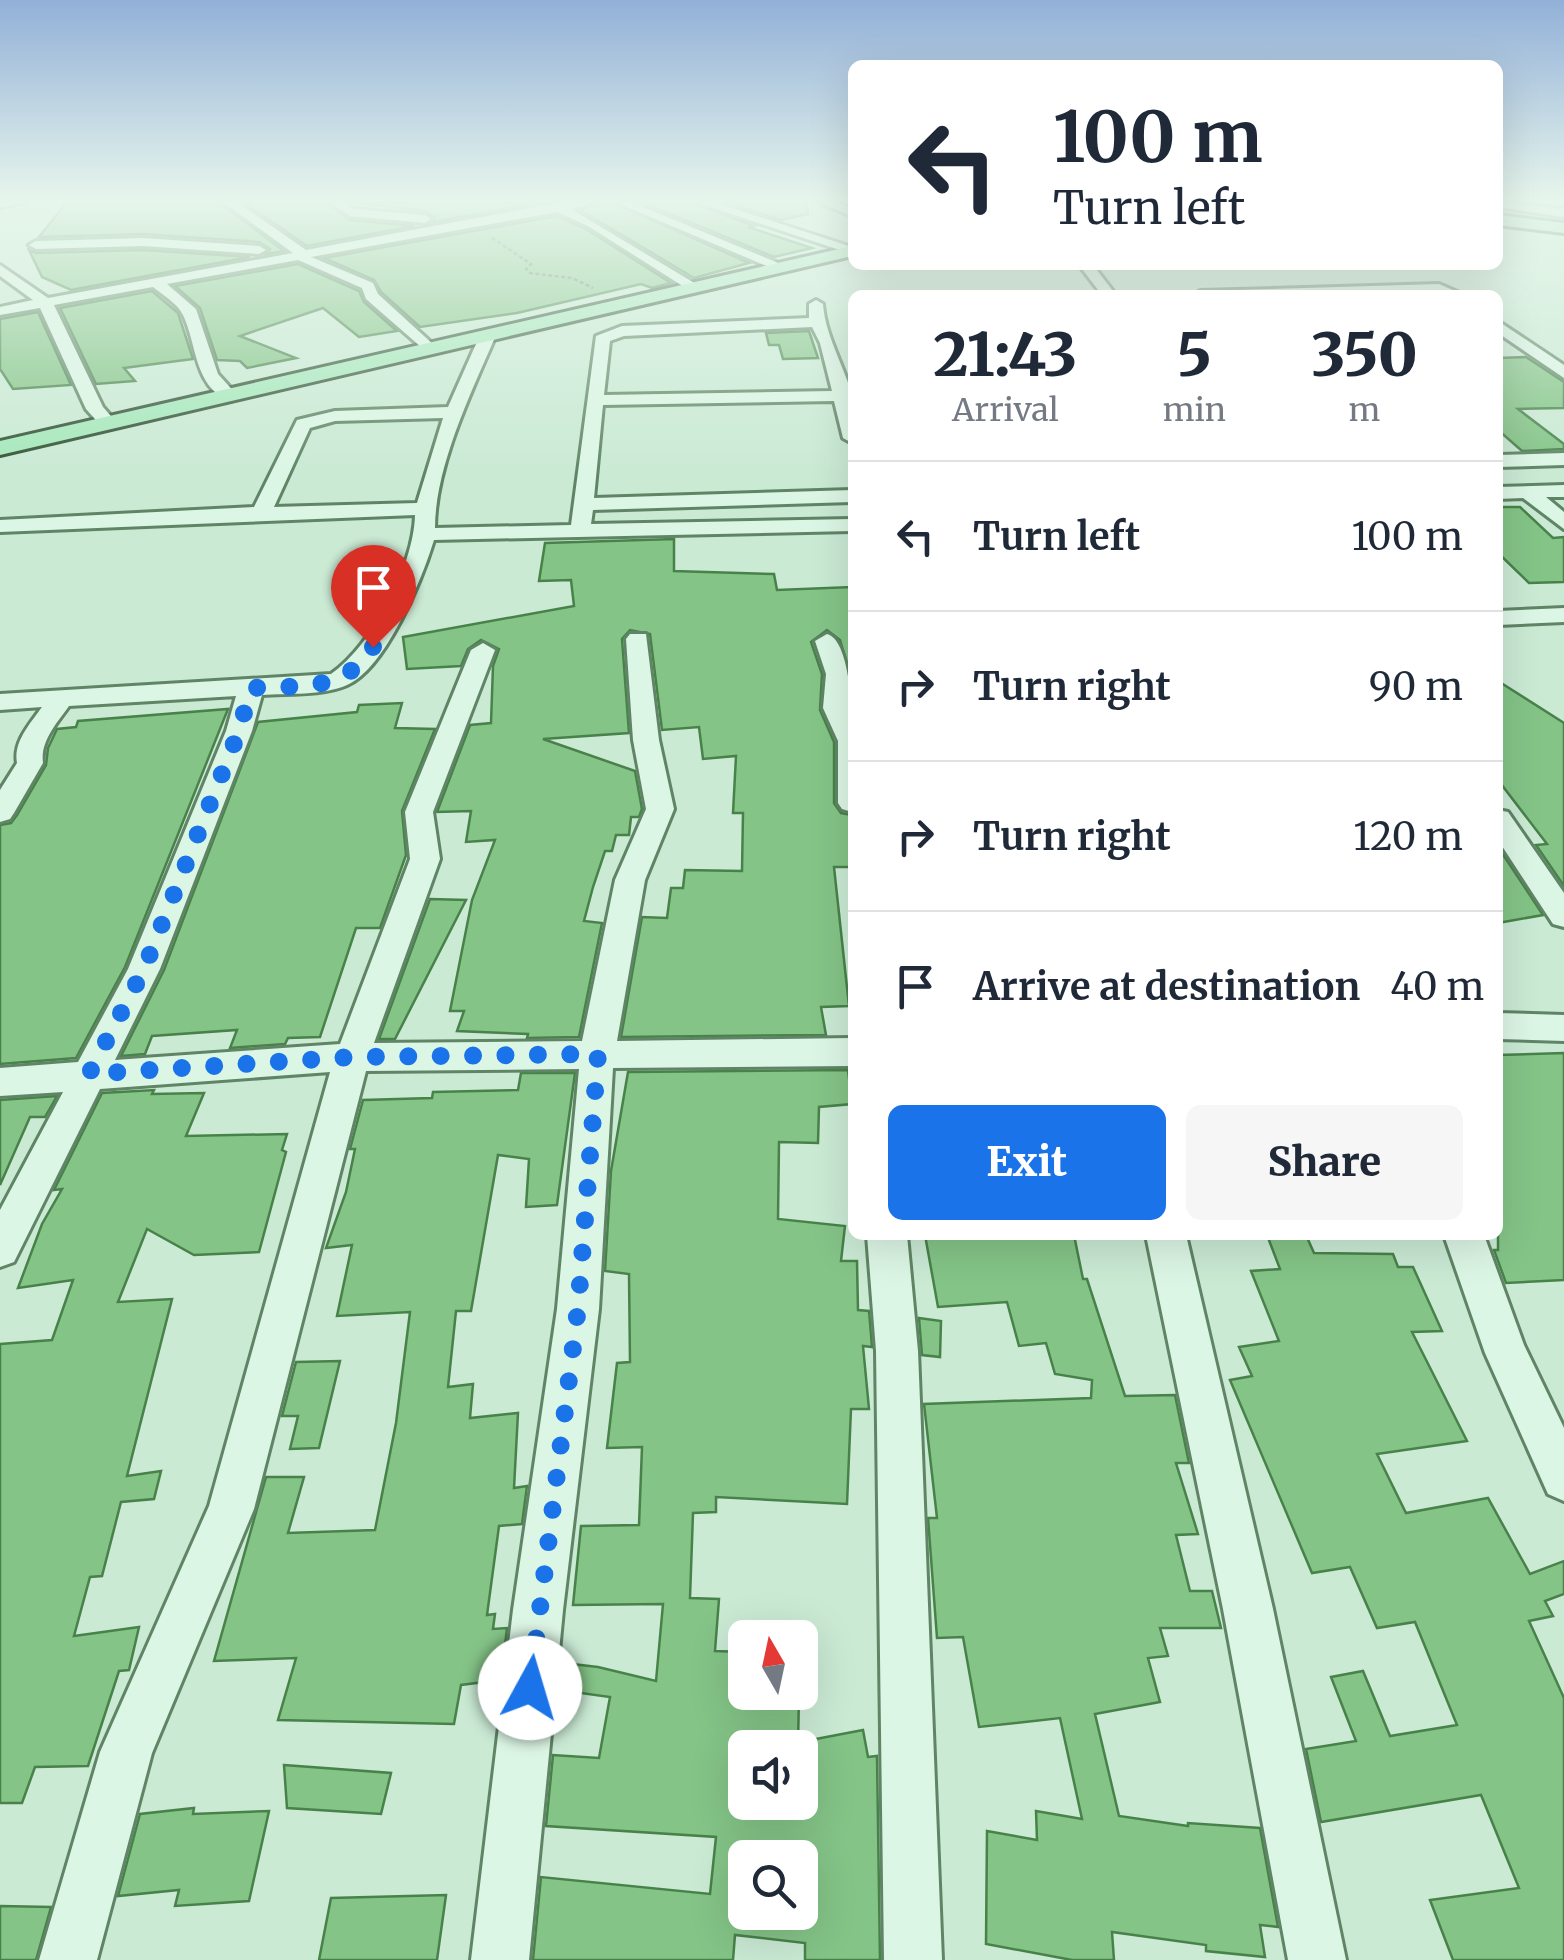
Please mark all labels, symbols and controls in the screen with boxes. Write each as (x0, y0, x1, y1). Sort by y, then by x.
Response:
text: 100 m (1053, 93, 1263, 181)
icon: left (888, 100, 1018, 230)
text: Turn left (1053, 180, 1245, 236)
text: 21:43 (933, 317, 1078, 392)
text: 5 (1177, 317, 1212, 392)
text: 350 (1311, 317, 1418, 392)
text: Arrival (952, 390, 1059, 430)
text: min (1163, 390, 1226, 430)
text: m (1349, 390, 1380, 430)
icon: left (888, 509, 943, 564)
text: Turn left (973, 513, 1140, 560)
text: 100 m (1351, 513, 1463, 560)
pin (331, 545, 416, 648)
icon: arrive (346, 560, 401, 615)
icon: right (888, 659, 943, 714)
text: Turn right (973, 663, 1171, 710)
text: 90 m (1369, 663, 1463, 710)
icon: right (888, 809, 943, 864)
text: Turn right (973, 813, 1171, 860)
text: 120 m (1353, 813, 1463, 860)
icon: arrive (888, 959, 943, 1014)
text: Arrive at destination (973, 963, 1360, 1010)
text: 40 m (1390, 963, 1484, 1010)
button: Exit (888, 1105, 1166, 1220)
button: Share (1186, 1105, 1463, 1220)
north arrow (728, 1620, 818, 1710)
map controls (728, 1620, 818, 1930)
position arrow (478, 1636, 582, 1740)
button: sound (728, 1730, 818, 1820)
button: search (728, 1840, 818, 1930)

